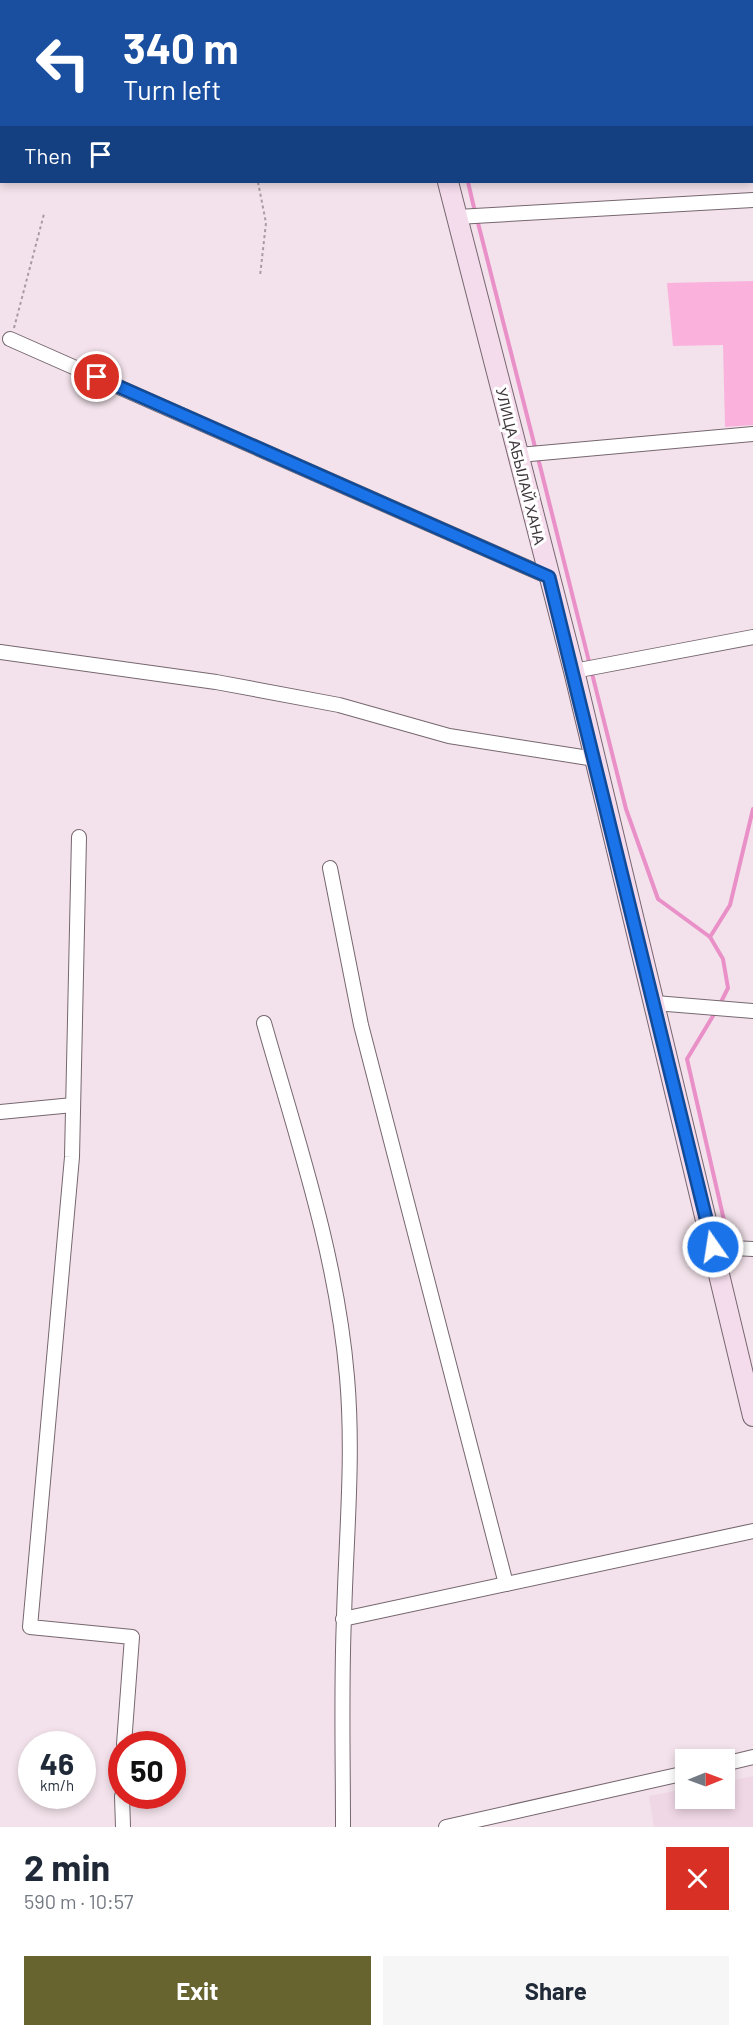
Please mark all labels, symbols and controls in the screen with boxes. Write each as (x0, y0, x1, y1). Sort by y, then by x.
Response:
text: 340 m (123, 22, 239, 72)
icon: left (24, 24, 102, 102)
text: Turn left (123, 73, 221, 105)
icon: arrive (84, 138, 117, 171)
text: Then (24, 142, 72, 168)
pin (71, 351, 122, 402)
icon: arrive (80, 360, 113, 393)
street label: УЛИЦА АБЫЛАЙ ХАНА (493, 386, 549, 546)
position arrow (681, 1215, 745, 1279)
speed limit sign: 50 (108, 1731, 186, 1809)
text: 46 (40, 1745, 74, 1781)
north arrow (675, 1749, 735, 1809)
map controls (675, 1749, 735, 1809)
text: km/h (40, 1776, 74, 1794)
text: 2 min (24, 1845, 110, 1888)
button: close (666, 1847, 729, 1910)
text: 590 m · 10:57 (24, 1889, 134, 1913)
button: Exit (24, 1956, 371, 2025)
button: Share (383, 1956, 729, 2025)

